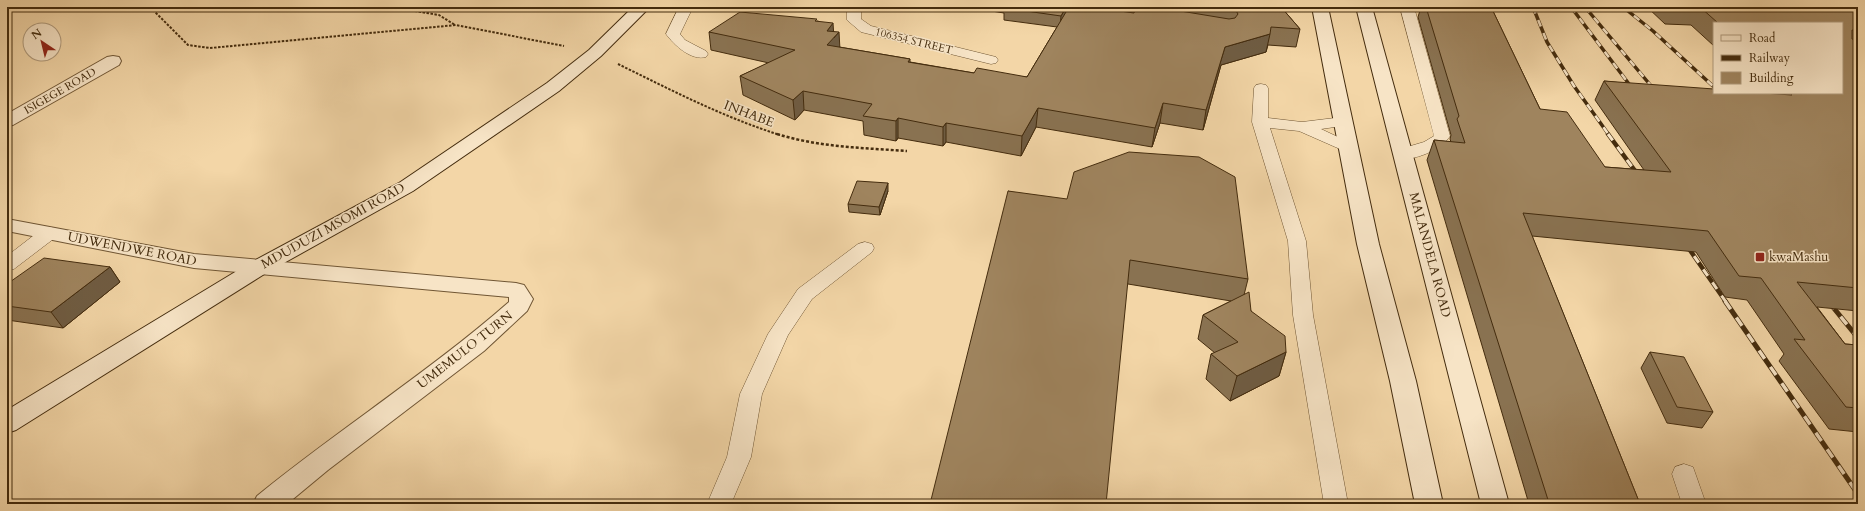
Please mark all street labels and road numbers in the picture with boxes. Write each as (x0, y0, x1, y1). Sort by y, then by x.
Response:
street label: 106354 STREET (874, 24, 954, 58)
street label: ISIGEGE ROAD (21, 64, 99, 118)
street label: INHABE (721, 96, 777, 132)
street label: MDUDUZI MSOMI ROAD (258, 179, 408, 273)
street label: MALANDELA ROAD (1405, 190, 1455, 320)
street label: UDWENDWE ROAD (66, 228, 198, 270)
street label: UMEMULO TURN (414, 307, 516, 393)

